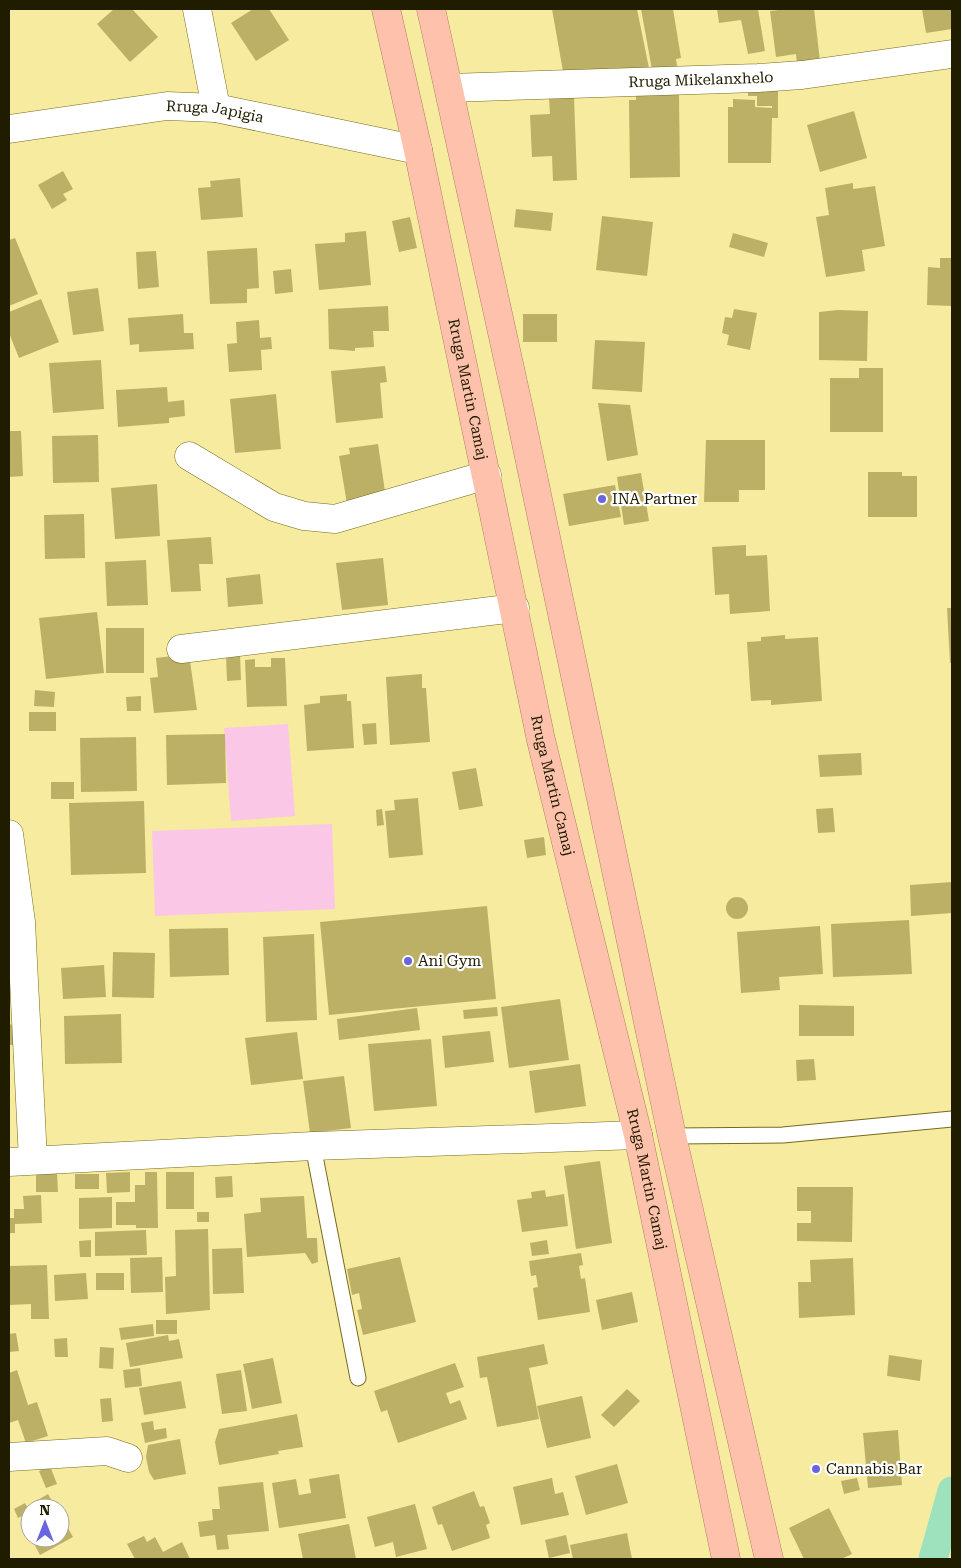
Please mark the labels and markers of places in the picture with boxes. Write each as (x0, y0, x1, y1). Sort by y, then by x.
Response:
place label: INA Partner (612, 490, 697, 508)
marker: INA Partner (596, 493, 608, 505)
place label: Ani Gym (418, 952, 482, 970)
marker: Ani Gym (402, 955, 414, 967)
place label: Cannabis Bar (826, 1460, 922, 1478)
marker: Cannabis Bar (810, 1463, 822, 1475)

